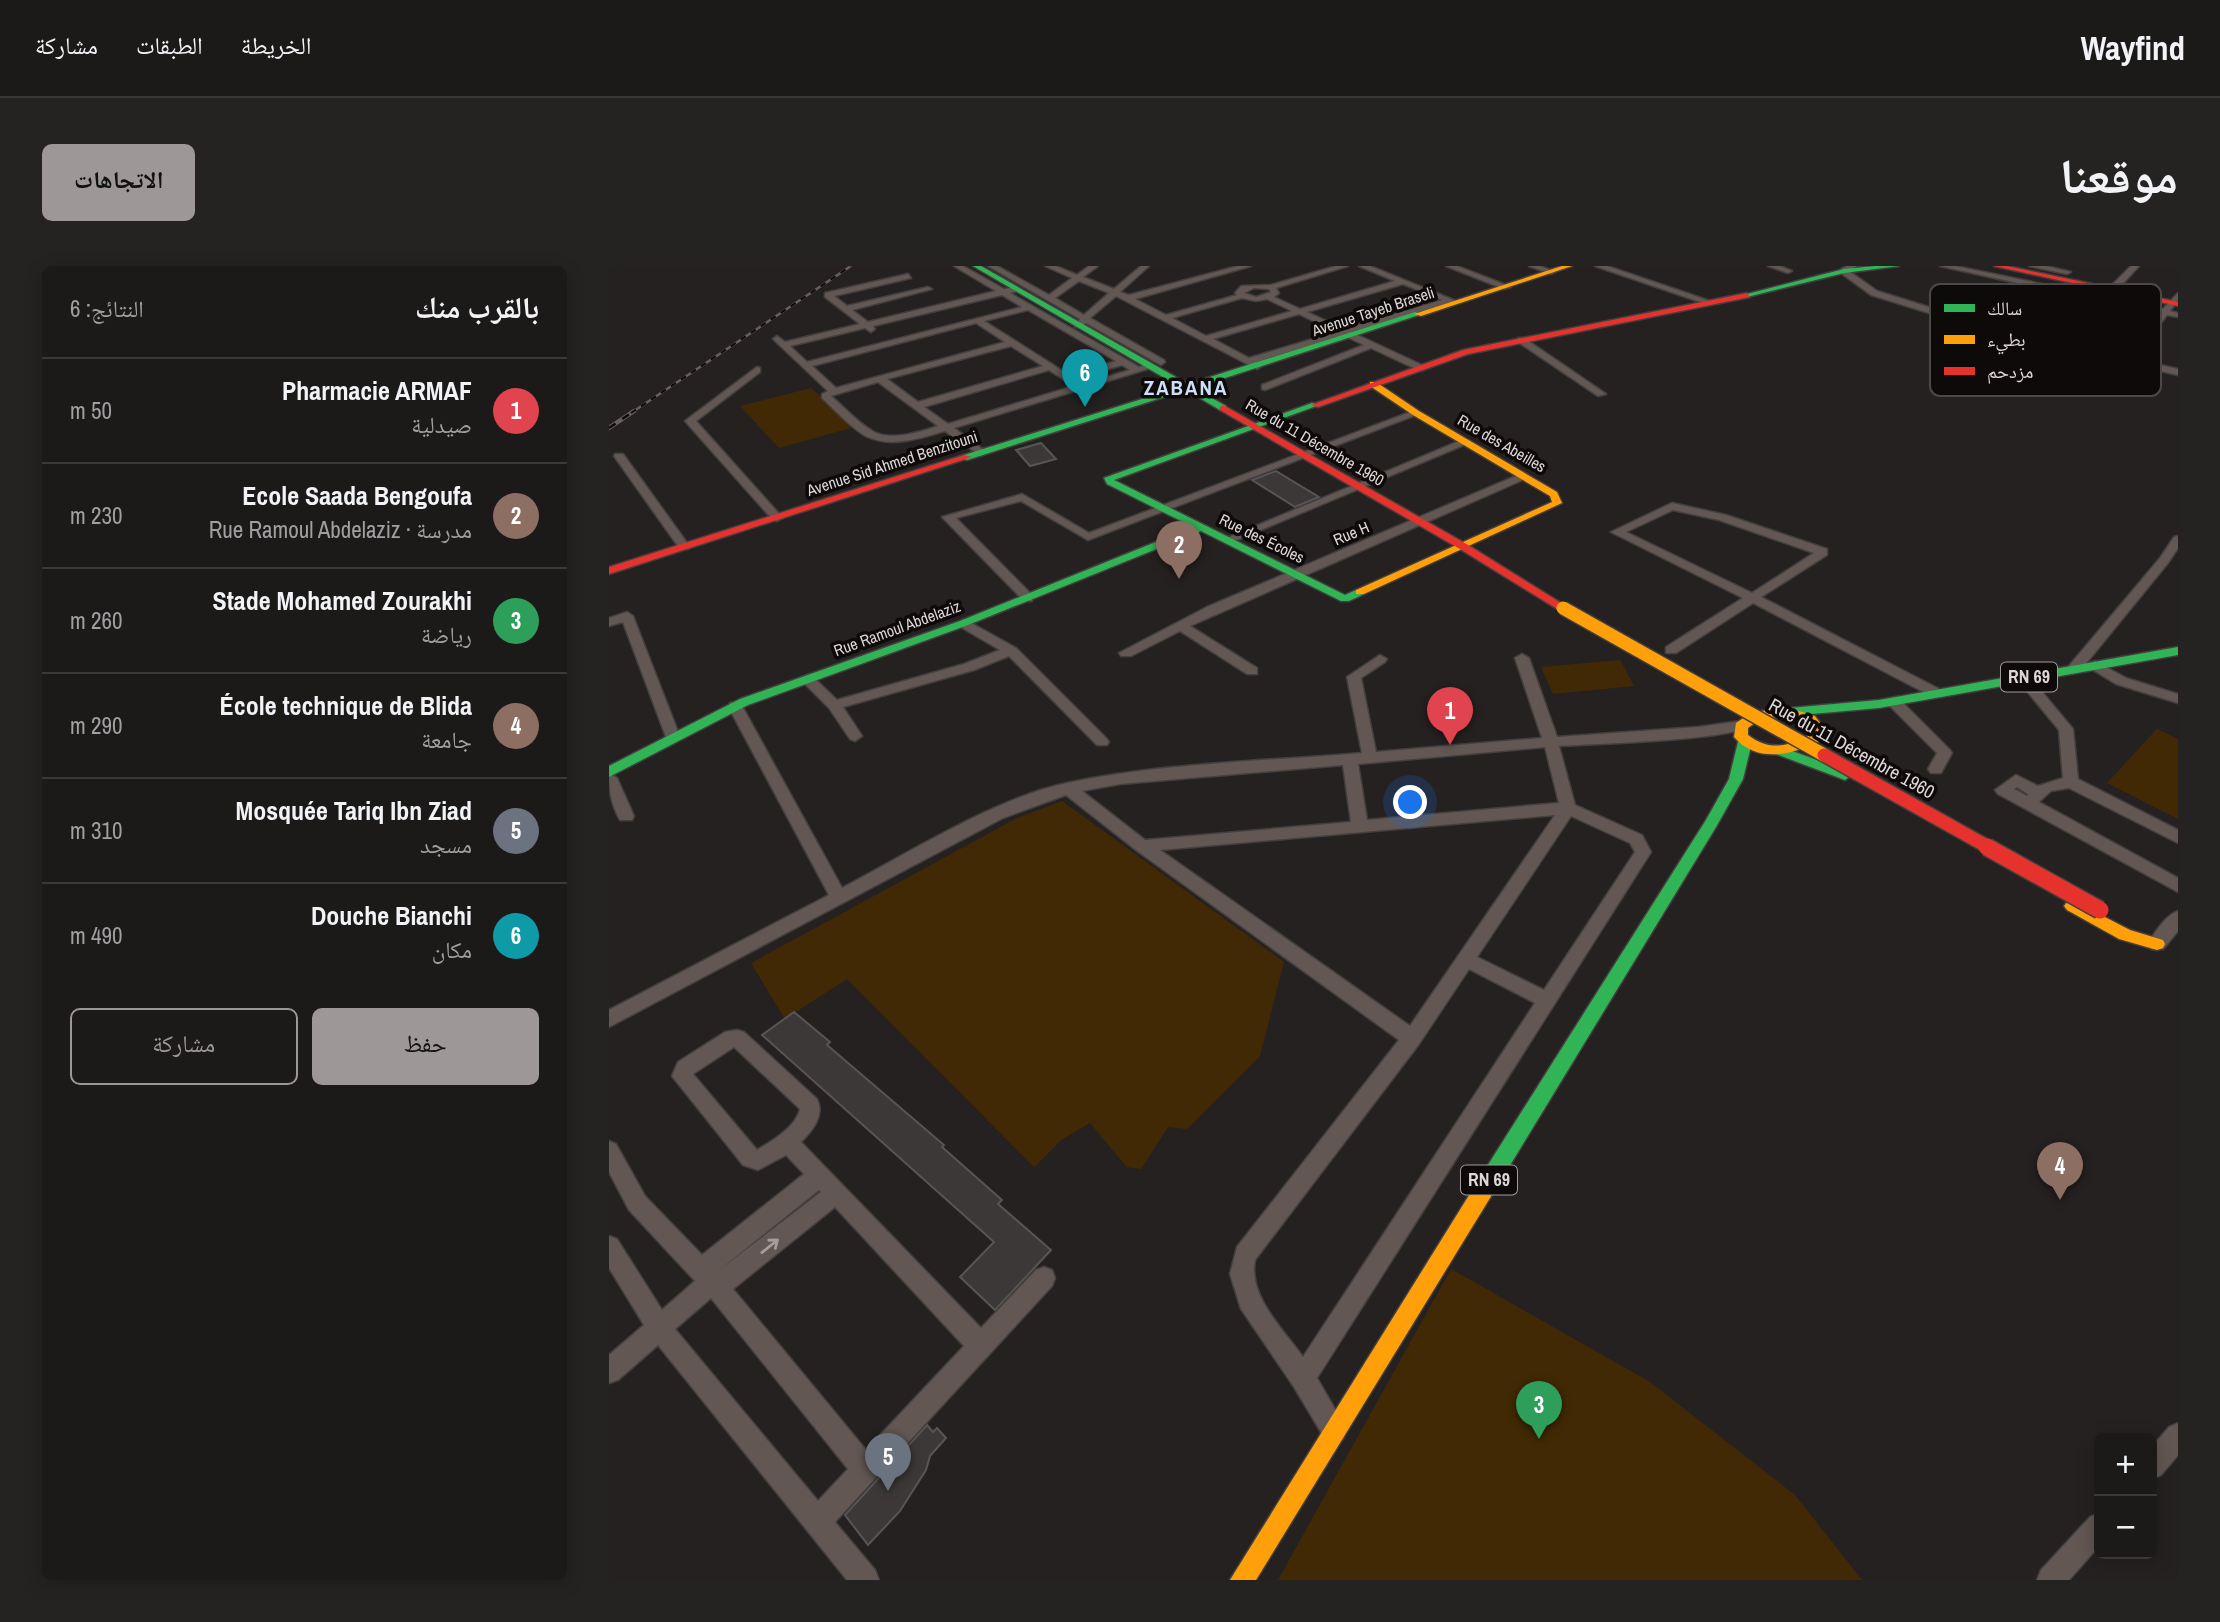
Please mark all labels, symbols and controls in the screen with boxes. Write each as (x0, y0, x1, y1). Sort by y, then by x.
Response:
text: Wayfind (2081, 26, 2185, 70)
text: مشاركة (35, 29, 98, 61)
text: الطبقات (136, 29, 203, 61)
text: الخريطة (241, 29, 311, 61)
text: موقعنا (2060, 142, 2178, 208)
button: الاتجاهات (42, 144, 195, 221)
street label: Avenue Tayeb Braseli (1308, 281, 1437, 341)
legend (1930, 284, 2161, 396)
text: بالقرب منك (415, 287, 539, 327)
text: النتائج: 6 (70, 293, 144, 324)
text: سالك (1987, 295, 2022, 321)
text: بطيء (1987, 326, 2026, 355)
pin: 6 (1062, 349, 1108, 407)
text: مزدحم (1987, 358, 2033, 384)
text: Pharmacie ARMAF (282, 373, 472, 408)
district label: ZABANA (1144, 373, 1228, 402)
street label: Rue du 11 Décembre 1960 (1242, 393, 1388, 491)
text: 50 m (70, 395, 112, 426)
text: 1 (511, 395, 521, 426)
text: صيدلية (411, 409, 472, 440)
street label: Rue des Abeilles (1454, 409, 1550, 477)
street label: Avenue Sid Ahmed Benzitouni (803, 425, 980, 501)
text: Ecole Saada Bengoufa (242, 478, 472, 513)
text: 230 m (70, 500, 122, 531)
text: 2 (511, 500, 521, 531)
street label: Rue des Écoles (1216, 508, 1308, 568)
text: مدرسة · Rue Ramoul Abdelaziz (209, 514, 472, 545)
street label: Rue H (1330, 516, 1372, 550)
pin: 2 (1156, 521, 1202, 579)
text: Stade Mohamed Zourakhi (213, 583, 472, 618)
street label: Rue Ramoul Abdelaziz (831, 595, 964, 661)
text: 260 m (70, 605, 122, 636)
text: 3 (511, 605, 521, 636)
text: رياضة (421, 619, 472, 650)
road number: RN 69 (2001, 662, 2057, 692)
pin: 1 (1427, 687, 1473, 745)
text: École technique de Blida (220, 688, 472, 723)
street label: Rue du 11 Décembre 1960 (1764, 692, 1940, 804)
text: 290 m (70, 710, 122, 741)
text: 4 (511, 710, 521, 741)
text: جامعة (421, 724, 472, 755)
your location (1393, 785, 1427, 819)
text: Mosquée Tariq Ibn Ziad (235, 793, 472, 828)
text: 310 m (70, 815, 122, 846)
text: 5 (511, 815, 521, 846)
text: مسجد (420, 829, 472, 860)
text: Douche Bianchi (311, 898, 472, 933)
text: 490 m (70, 920, 122, 951)
text: 6 (511, 920, 521, 951)
text: مكان (432, 934, 472, 965)
button: مشاركة (70, 1008, 298, 1085)
button: حفظ (312, 1008, 539, 1085)
pin: 4 (2037, 1142, 2083, 1200)
road number: RN 69 (1461, 1166, 1517, 1195)
one-way arrow (760, 1238, 778, 1253)
pin: 3 (1516, 1381, 1562, 1439)
pin: 5 (865, 1433, 911, 1491)
map controls (2094, 1433, 2157, 1559)
button: + (2094, 1433, 2157, 1496)
button: − (2094, 1496, 2157, 1559)

